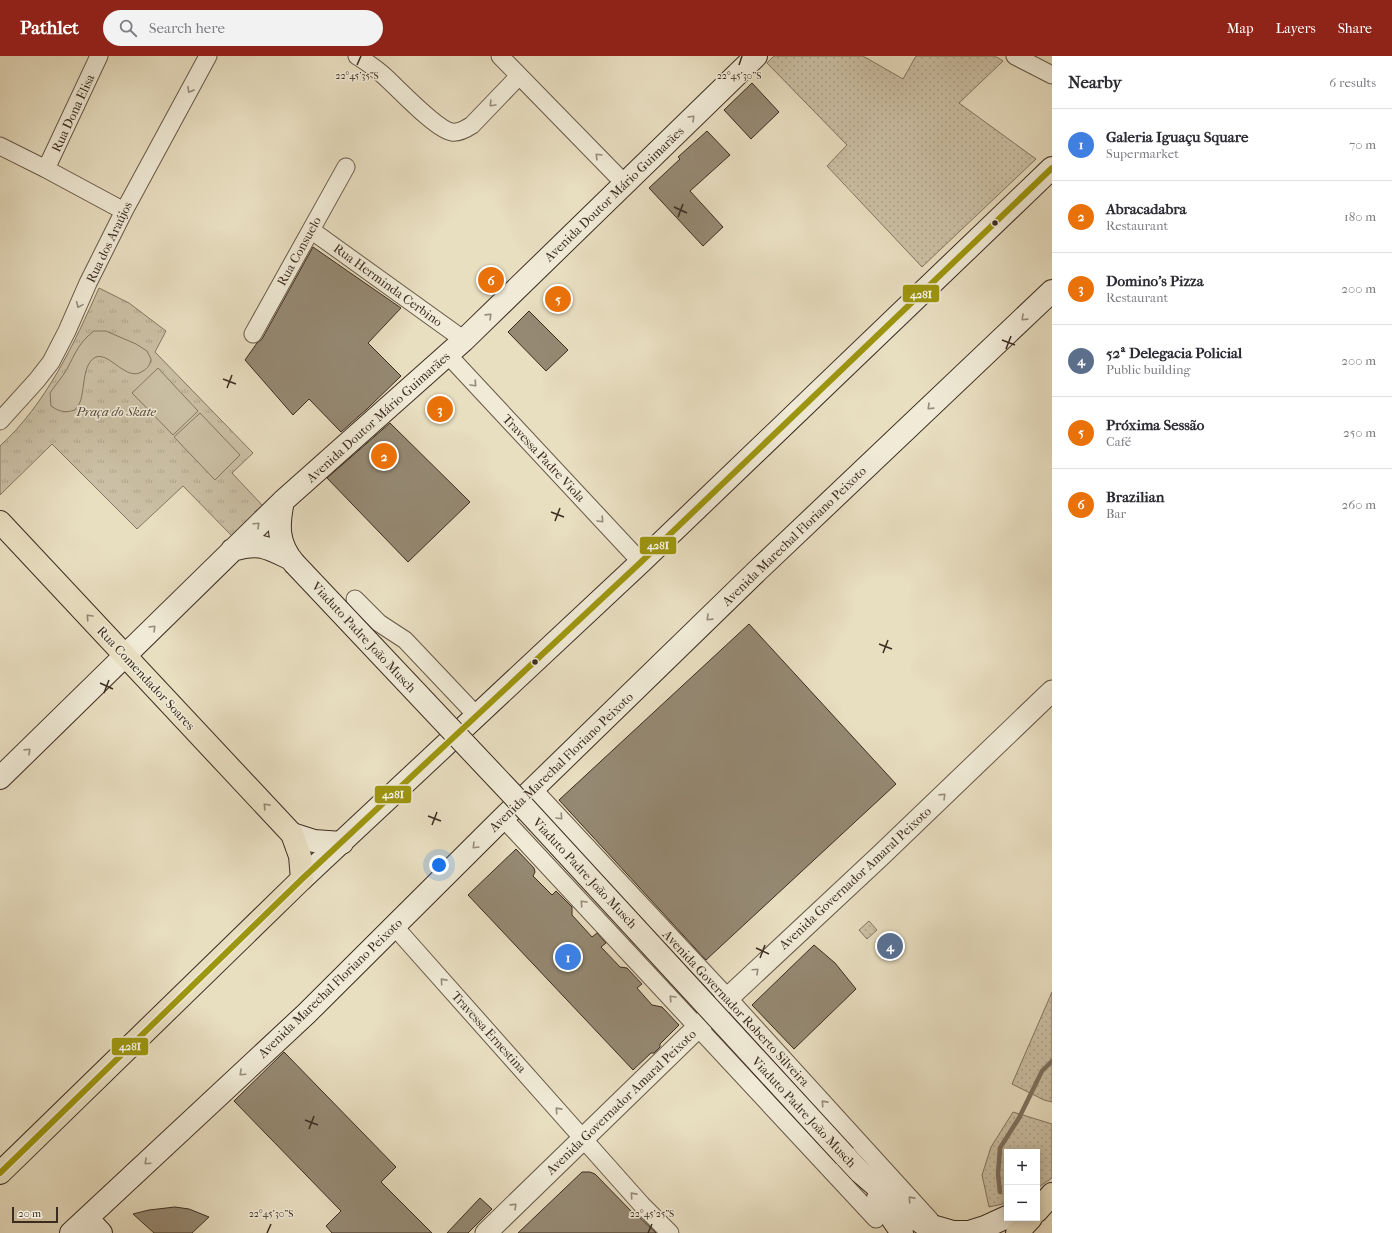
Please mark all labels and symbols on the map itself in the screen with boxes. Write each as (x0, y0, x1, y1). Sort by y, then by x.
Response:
text: 22°45'35"S (335, 70, 379, 82)
text: 22°45'30"S (717, 70, 761, 82)
street label: Rua Dona Elisa (48, 71, 98, 154)
one-way arrow (187, 86, 194, 93)
one-way arrow (490, 99, 497, 107)
one-way arrow (687, 115, 695, 122)
street label: Avenida Doutor Mário Guimarães (541, 123, 687, 265)
one-way arrow (595, 153, 603, 161)
street label: Rua dos Araújos (83, 199, 135, 285)
street label: Rua Consuelo (274, 213, 324, 288)
unlabelled marker (990, 218, 1000, 228)
street label: Rua Herminda Cerbino (331, 240, 446, 330)
pin: 6 (478, 265, 504, 295)
pin: 5 (545, 284, 571, 314)
line badge: 428I (902, 284, 940, 303)
text: 428I (909, 288, 933, 301)
one-way arrow (75, 302, 83, 309)
one-way arrow (484, 313, 492, 321)
one-way arrow (1021, 313, 1029, 320)
street label: Avenida Doutor Mário Guimarães (302, 348, 453, 486)
one-way arrow (470, 379, 477, 387)
pin: 3 (427, 394, 453, 424)
one-way arrow (927, 402, 934, 409)
park label: Praça do Skate (75, 404, 157, 419)
street label: Travessa Padre Viola (500, 411, 589, 506)
pin: 2 (371, 441, 397, 471)
street label: Avenida Marechal Floriano Peixoto (718, 463, 869, 610)
one-way arrow (597, 515, 604, 522)
one-way arrow (253, 523, 260, 530)
line badge: 428I (639, 536, 677, 555)
text: 428I (646, 539, 670, 552)
street label: Viaduto Padre João Musch (308, 578, 420, 696)
one-way arrow (706, 613, 714, 621)
one-way arrow (87, 614, 94, 622)
street label: Rua Comendador Soares (94, 623, 198, 733)
one-way arrow (148, 625, 156, 633)
unlabelled marker (530, 657, 540, 667)
street label: Avenida Marechal Floriano Peixoto (485, 689, 636, 836)
one-way arrow (23, 748, 31, 756)
line badge: 428I (374, 785, 412, 804)
text: 428I (381, 788, 405, 801)
one-way arrow (938, 793, 946, 801)
one-way arrow (263, 803, 270, 811)
street label: Avenida Governador Amaral Peixoto (775, 803, 934, 953)
one-way arrow (555, 813, 562, 820)
street label: Viaduto Padre João Musch (529, 814, 641, 932)
one-way arrow (472, 841, 480, 849)
your location (429, 855, 449, 875)
one-way arrow (580, 900, 588, 908)
street label: Avenida Marechal Floriano Peixoto (254, 915, 405, 1062)
street label: Avenida Governador Roberto Silveira (659, 926, 813, 1090)
pin: 4 (877, 931, 903, 961)
pin: 1 (555, 942, 581, 972)
one-way arrow (751, 968, 759, 976)
one-way arrow (441, 978, 448, 986)
street label: Travessa Ernestina (448, 988, 530, 1077)
one-way arrow (669, 996, 676, 1003)
street label: Avenida Governador Amaral Peixoto (542, 1026, 699, 1178)
line badge: 428I (111, 1037, 149, 1056)
text: 428I (118, 1040, 142, 1053)
street label: Viaduto Padre João Musch (748, 1053, 860, 1171)
one-way arrow (239, 1069, 247, 1076)
one-way arrow (821, 1100, 828, 1108)
one-way arrow (555, 1107, 562, 1114)
one-way arrow (144, 1157, 152, 1165)
one-way arrow (631, 1192, 638, 1199)
one-way arrow (909, 1197, 916, 1204)
one-way arrow (509, 1203, 517, 1211)
scale bar (12, 1205, 58, 1224)
text: 22°45'30"S (249, 1208, 293, 1220)
text: 22°45'25"S (630, 1208, 674, 1220)

